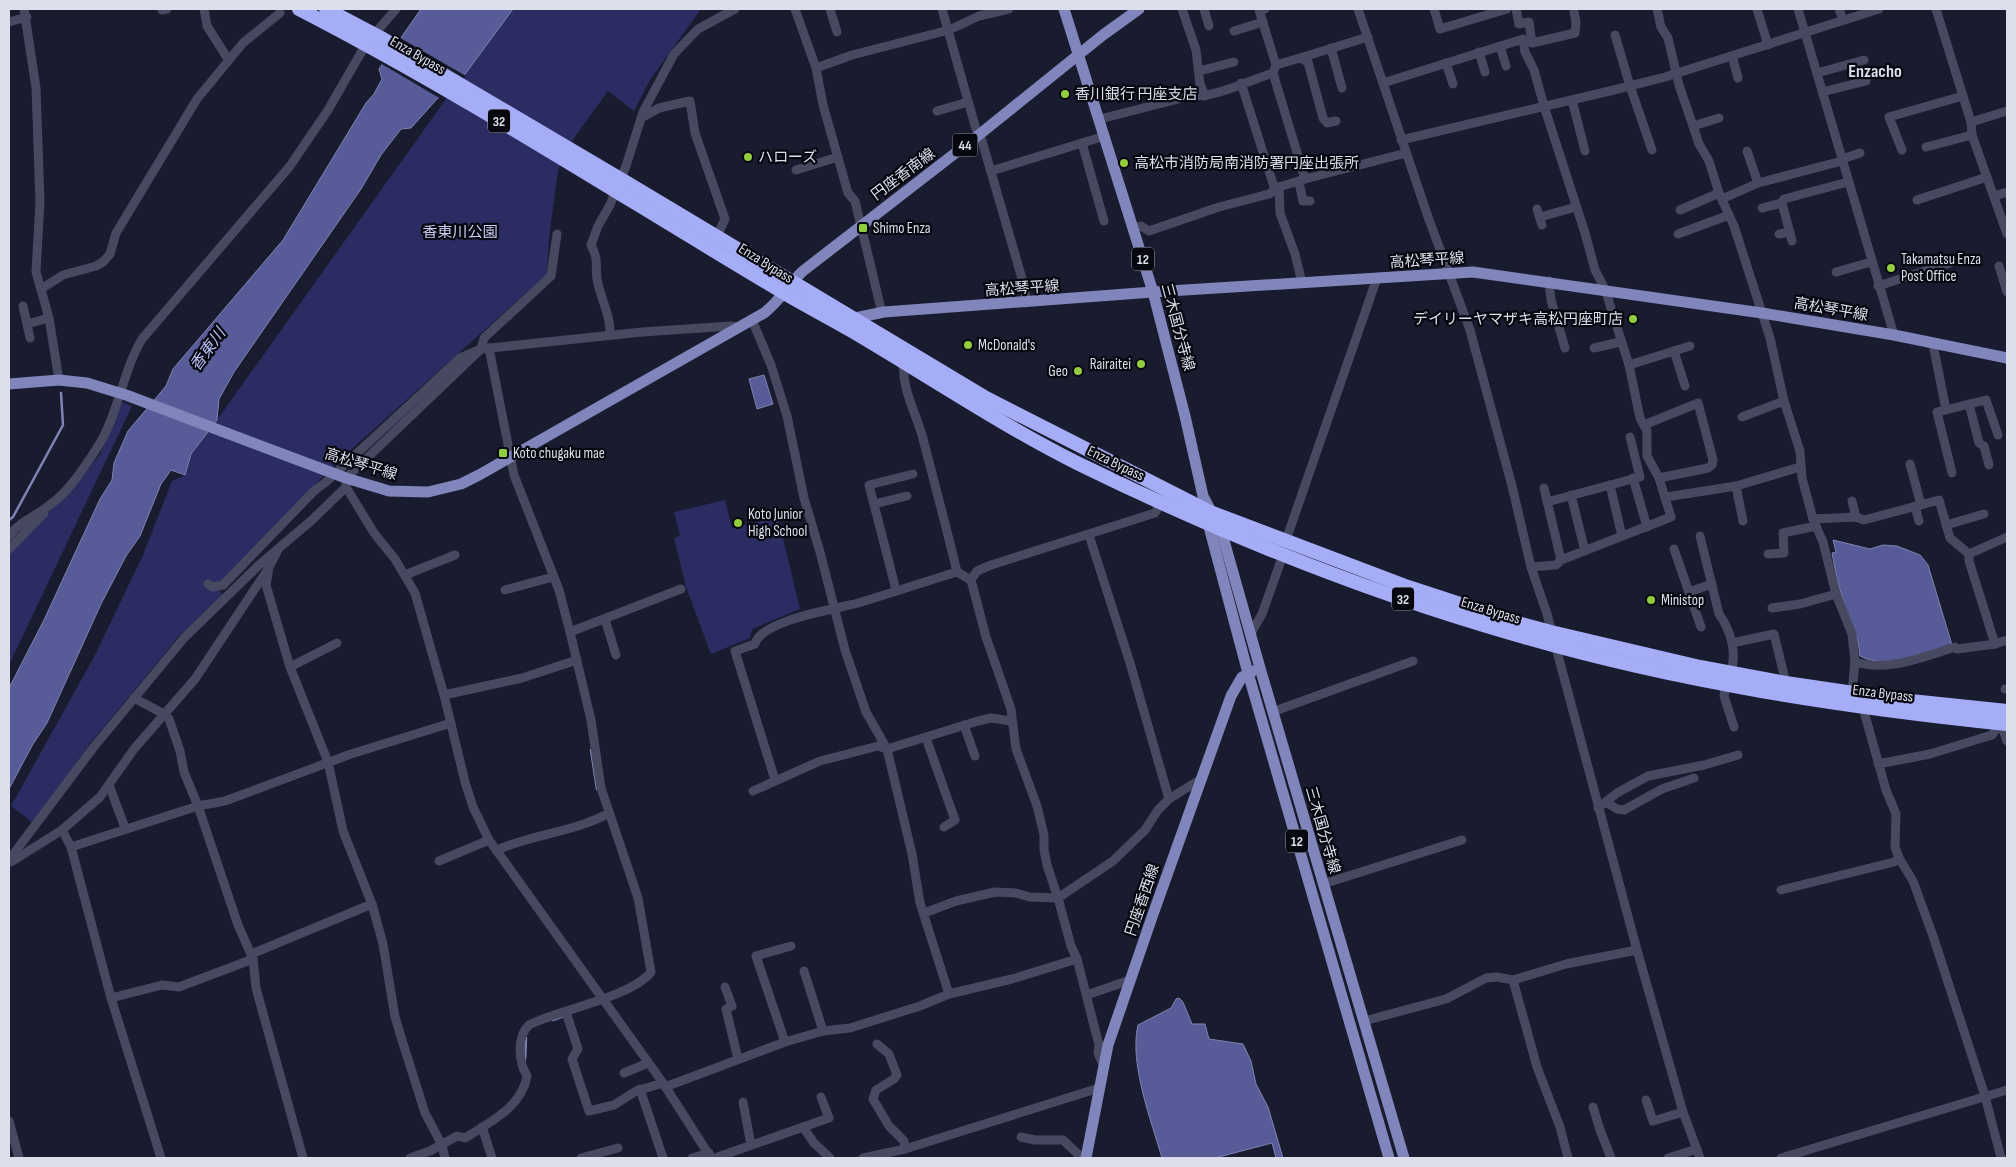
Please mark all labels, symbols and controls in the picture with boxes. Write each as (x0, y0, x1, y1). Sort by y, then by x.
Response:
street label: Enza Bypass (387, 32, 449, 79)
district label: Enzacho (1848, 61, 1902, 82)
place label: 香川銀行 円座支店 (1075, 85, 1197, 104)
marker: 香川銀行 円座支店 (1059, 88, 1071, 100)
road number: 32 (488, 110, 510, 132)
road number: 44 (952, 134, 978, 156)
street label: 円座香南線 (868, 144, 939, 205)
place label: ハローズ (758, 148, 817, 167)
marker: ハローズ (742, 151, 754, 163)
place label: 高松市消防局南消防署円座出張所 (1134, 154, 1359, 173)
marker: 高松市消防局南消防署円座出張所 (1118, 157, 1130, 169)
place label: Shimo Enza (873, 219, 931, 238)
marker: Shimo Enza (857, 222, 869, 234)
park label: 香東川公園 (422, 223, 498, 242)
street label: Enza Bypass (735, 239, 797, 288)
road number: 12 (1132, 248, 1154, 270)
street label: 高松琴平線 (1389, 248, 1465, 273)
place label: Takamatsu Enza Post Office (1901, 250, 1981, 286)
marker: Takamatsu Enza Post Office (1885, 262, 1897, 274)
street label: 高松琴平線 (984, 276, 1060, 301)
street label: 三木国分寺線 (1157, 281, 1198, 373)
street label: 高松琴平線 (1792, 294, 1870, 325)
place label: デイリーヤマザキ高松円座町店 (1413, 310, 1623, 329)
marker: デイリーヤマザキ高松円座町店 (1627, 313, 1639, 325)
water label: 香東川 (186, 323, 231, 375)
place label: McDonald's (978, 336, 1036, 355)
marker: McDonald's (962, 339, 974, 351)
place label: Rairaitei (1090, 355, 1131, 374)
marker: Rairaitei (1135, 358, 1147, 370)
place label: Geo (1048, 362, 1068, 381)
marker: Geo (1072, 365, 1084, 377)
street label: Enza Bypass (1084, 442, 1147, 485)
street label: 高松琴平線 (322, 444, 400, 485)
place label: Koto chugaku mae (513, 444, 605, 463)
marker: Koto chugaku mae (497, 447, 509, 459)
place label: Koto Junior High School (748, 505, 807, 541)
marker: Koto Junior High School (732, 517, 744, 529)
road number: 32 (1392, 588, 1414, 610)
place label: Ministop (1661, 591, 1704, 610)
street label: Enza Bypass (1459, 592, 1523, 628)
marker: Ministop (1645, 594, 1657, 606)
street label: Enza Bypass (1851, 680, 1914, 707)
street label: 三木国分寺線 (1301, 784, 1344, 876)
road number: 12 (1286, 829, 1308, 852)
street label: 円座香西線 (1121, 862, 1164, 939)

